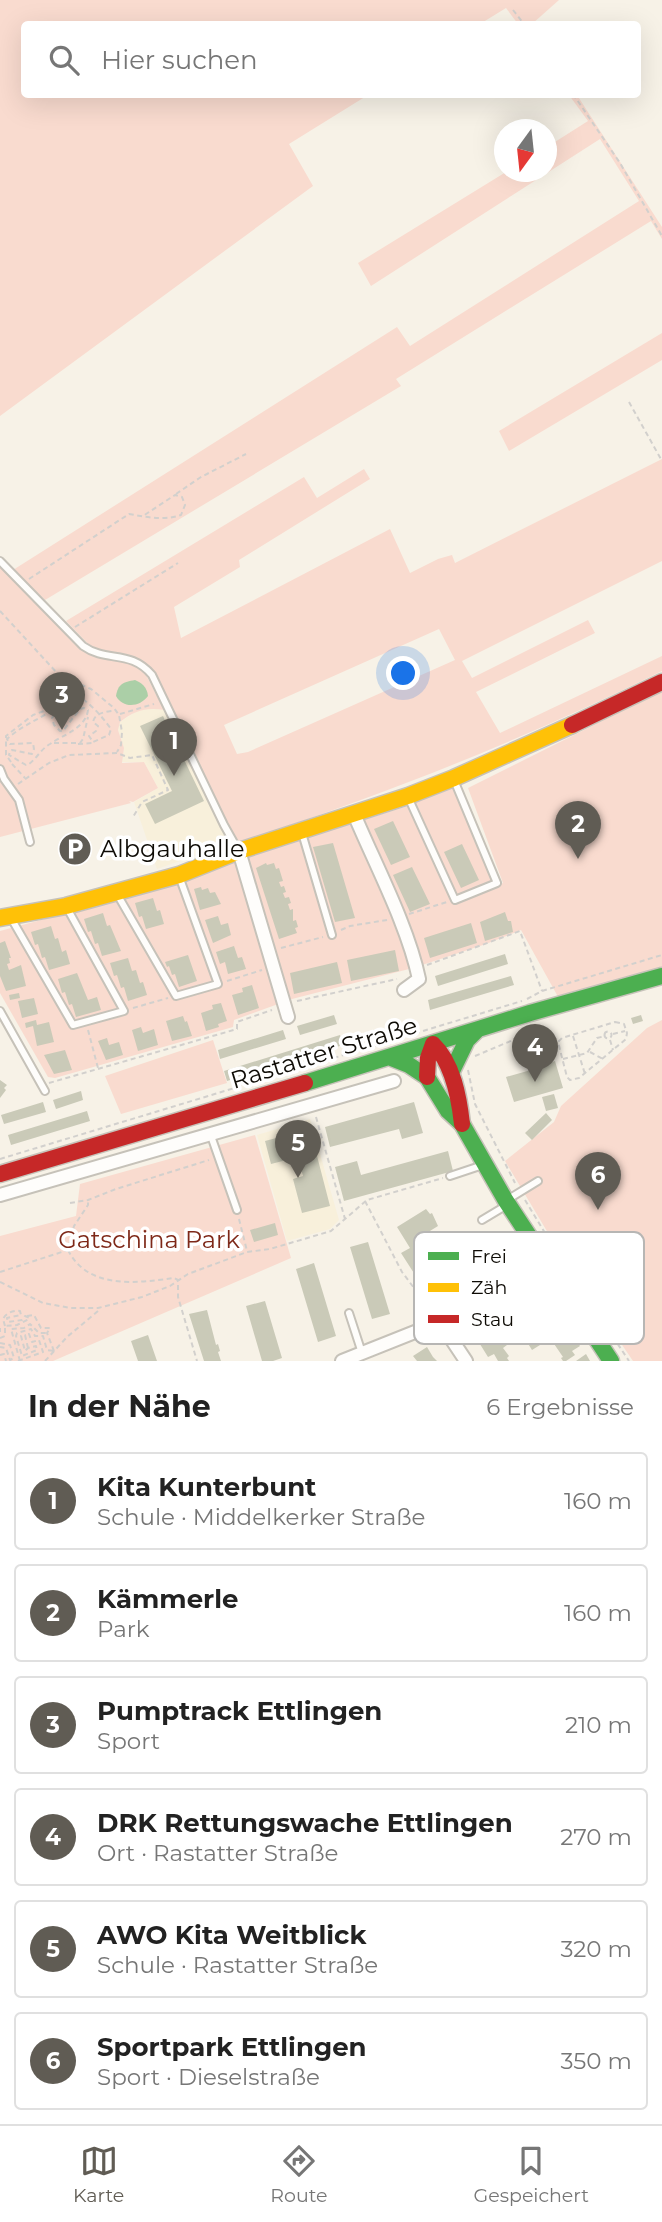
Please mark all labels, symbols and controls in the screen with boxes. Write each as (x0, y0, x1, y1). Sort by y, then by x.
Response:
search box (21, 21, 641, 98)
icon: search (45, 41, 83, 79)
text: Hier suchen (101, 44, 258, 76)
north arrow (494, 119, 557, 182)
your location (386, 656, 420, 690)
pin: 3 (39, 672, 85, 730)
pin: 1 (151, 718, 197, 776)
pin: 2 (555, 801, 601, 859)
parking icon: Albgauhalle (56, 830, 94, 868)
place label: Albgauhalle (100, 834, 244, 863)
street label: Rastatter Straße (227, 1010, 421, 1095)
pin: 4 (512, 1024, 558, 1082)
pin: 5 (275, 1120, 321, 1178)
pin: 6 (575, 1152, 621, 1210)
park label: Gatschina Park (58, 1225, 240, 1254)
legend (414, 1232, 644, 1344)
text: Frei (471, 1245, 507, 1268)
text: Zäh (471, 1276, 507, 1299)
text: Stau (471, 1308, 514, 1331)
text: In der Nähe (28, 1388, 211, 1425)
text: 6 Ergebnisse (486, 1393, 634, 1421)
text: Kita Kunterbunt (97, 1471, 316, 1503)
text: 1 (48, 1487, 58, 1515)
text: 160 m (564, 1487, 632, 1515)
text: Schule · Middelkerker Straße (97, 1503, 425, 1531)
text: Kämmerle (97, 1583, 238, 1615)
text: 2 (46, 1599, 60, 1627)
text: 160 m (564, 1599, 632, 1627)
text: Park (97, 1615, 150, 1643)
text: Pumptrack Ettlingen (97, 1695, 382, 1727)
text: 3 (46, 1711, 60, 1739)
text: 210 m (565, 1711, 632, 1739)
text: Sport (97, 1727, 160, 1755)
text: DRK Rettungswache Ettlingen (97, 1807, 513, 1839)
text: 4 (45, 1823, 61, 1851)
text: 270 m (560, 1823, 632, 1851)
text: Ort · Rastatter Straße (97, 1839, 338, 1867)
text: AWO Kita Weitblick (97, 1919, 366, 1951)
text: 5 (46, 1935, 60, 1963)
text: 320 m (560, 1935, 632, 1963)
text: Schule · Rastatter Straße (97, 1951, 378, 1979)
text: Sportpark Ettlingen (97, 2031, 367, 2063)
text: 6 (46, 2047, 60, 2075)
text: 350 m (561, 2047, 632, 2075)
text: Sport · Dieselstraße (97, 2063, 320, 2091)
tab: Karte (73, 2142, 124, 2207)
tab: Route (270, 2142, 328, 2207)
tab: Gespeichert (474, 2142, 589, 2207)

